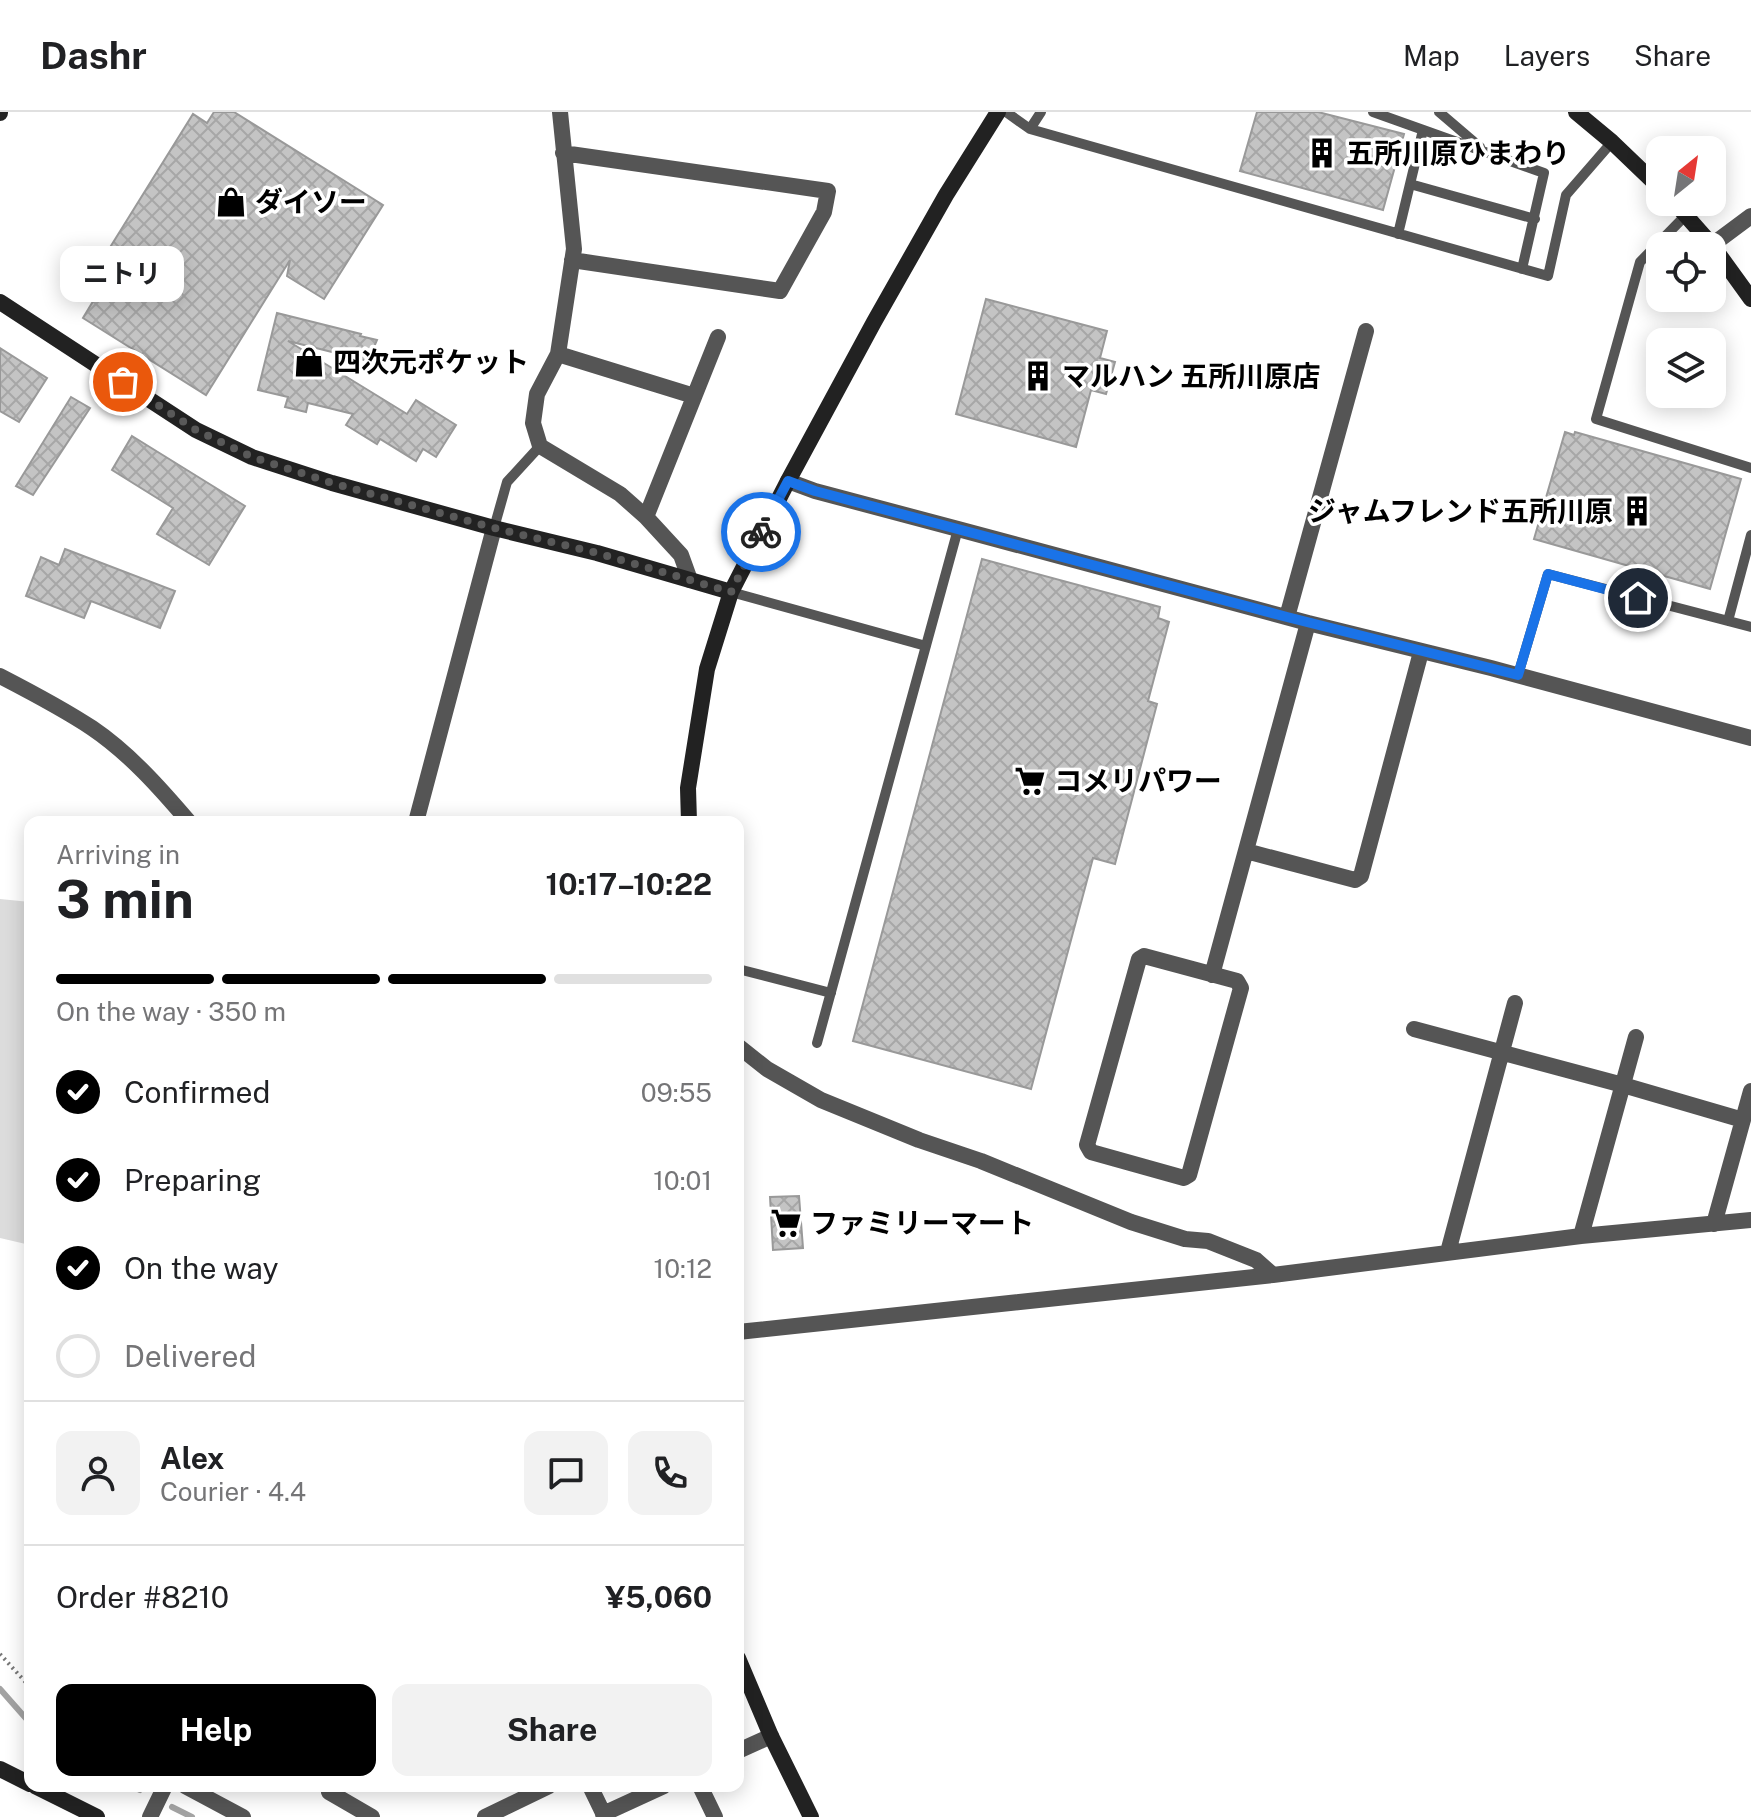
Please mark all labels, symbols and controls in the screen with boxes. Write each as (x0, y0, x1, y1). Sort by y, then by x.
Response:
text: Dashr (40, 33, 147, 78)
text: Map (1403, 39, 1460, 72)
text: Layers (1504, 39, 1590, 72)
text: Share (1634, 39, 1711, 72)
building icon: 五所川原ひまわり (1305, 136, 1339, 170)
place label: 五所川原ひまわり (1346, 136, 1570, 169)
north arrow (1646, 136, 1726, 216)
map controls (1646, 136, 1726, 408)
shop icon: ダイソー (214, 185, 248, 219)
place label: ダイソー (255, 185, 367, 218)
button: locate (1646, 232, 1726, 312)
callout: ニトリ (61, 246, 185, 302)
text: ニトリ (83, 258, 161, 289)
button: layers (1646, 328, 1726, 408)
shop icon: 四次元ポケット (292, 345, 326, 379)
place label: 四次元ポケット (333, 345, 529, 378)
pin (89, 348, 157, 416)
building icon: マルハン 五所川原店 (1021, 359, 1055, 393)
place label: マルハン 五所川原店 (1062, 359, 1320, 392)
icon: bag (101, 360, 145, 404)
courier (721, 492, 801, 572)
place label: ジャムフレンド五所川原 (1308, 494, 1613, 527)
building icon: ジャムフレンド五所川原 (1620, 494, 1654, 528)
icon: bike (739, 510, 783, 554)
pin (1604, 564, 1672, 632)
icon: home (1616, 576, 1660, 620)
supermarket icon: コメリパワー (1013, 764, 1047, 798)
place label: コメリパワー (1054, 764, 1222, 797)
text: Arriving in (56, 839, 180, 870)
text: 10:17–10:22 (545, 866, 712, 902)
text: 3 min (56, 869, 194, 930)
text: On the way · 350 m (56, 996, 286, 1027)
icon: check (56, 1070, 100, 1114)
text: Confirmed (124, 1074, 270, 1110)
text: 09:55 (641, 1077, 712, 1108)
icon: check (56, 1158, 100, 1202)
text: Preparing (124, 1162, 261, 1198)
text: 10:01 (653, 1165, 712, 1196)
supermarket icon: ファミリーマート (769, 1206, 803, 1240)
place label: ファミリーマート (810, 1206, 1034, 1239)
icon: check (56, 1246, 100, 1290)
text: On the way (124, 1250, 278, 1286)
text: 10:12 (654, 1253, 712, 1284)
text: Delivered (124, 1338, 256, 1374)
button: person (56, 1431, 140, 1515)
button: chat (524, 1431, 608, 1515)
button: phone (628, 1431, 712, 1515)
text: Alex (160, 1440, 224, 1476)
text: Courier · 4.4 (160, 1476, 306, 1507)
text: Order #8210 (56, 1579, 229, 1615)
text: ¥5,060 (605, 1579, 712, 1615)
button: Help (56, 1684, 376, 1776)
button: Share (392, 1684, 712, 1776)

